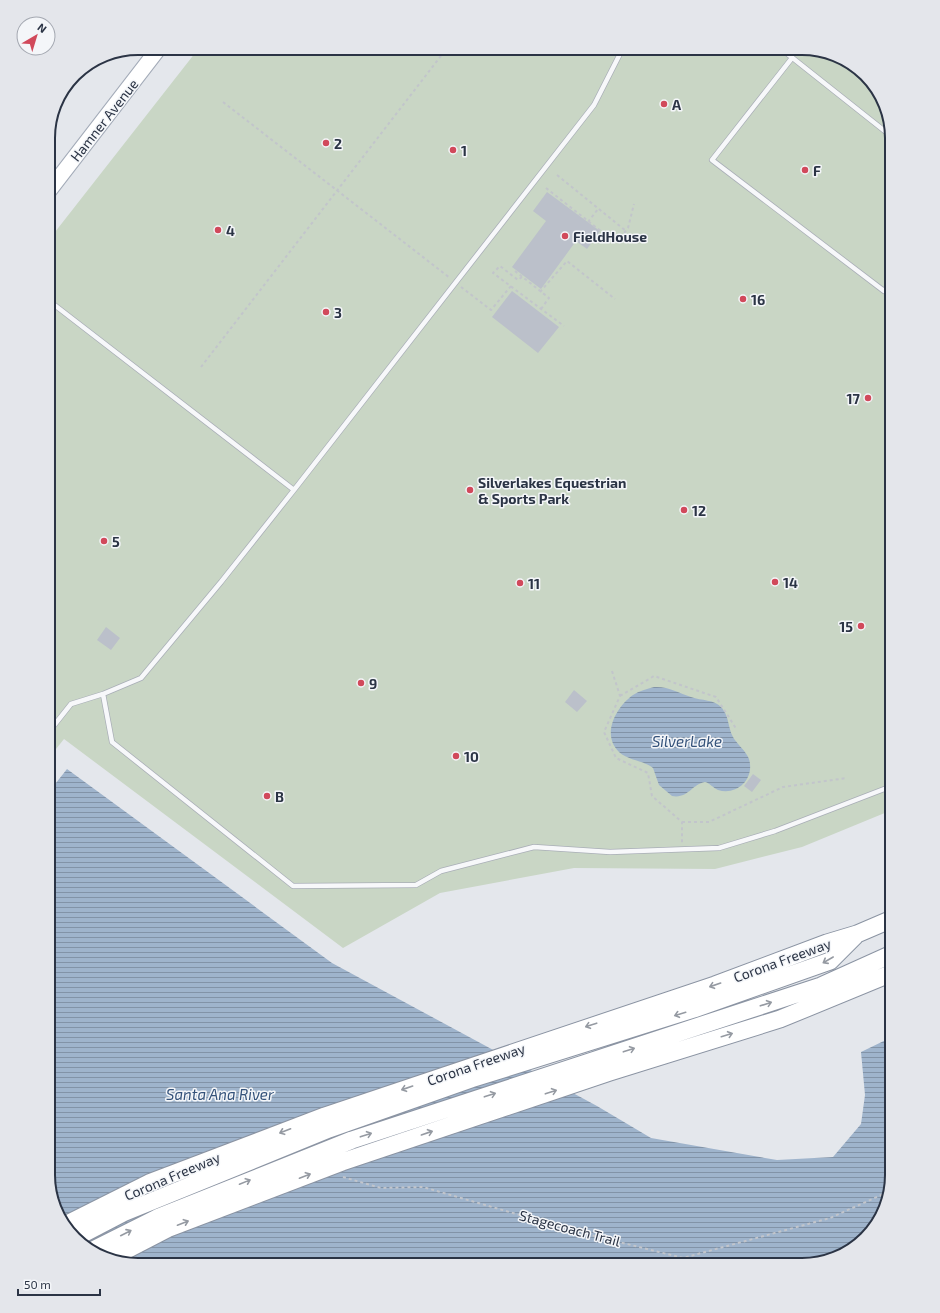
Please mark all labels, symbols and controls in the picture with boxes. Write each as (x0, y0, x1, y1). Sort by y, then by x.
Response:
north arrow (16, 16, 56, 56)
text: N (35, 20, 50, 35)
street label: Hamner Avenue (67, 75, 141, 165)
place label: A (672, 96, 682, 113)
marker: A (659, 99, 669, 109)
place label: 2 (334, 135, 342, 152)
marker: 2 (321, 138, 331, 148)
place label: 1 (461, 142, 467, 159)
marker: 1 (448, 145, 458, 155)
place label: F (813, 162, 821, 179)
marker: F (800, 165, 810, 175)
place label: 4 (226, 222, 235, 239)
marker: 4 (213, 225, 223, 235)
place label: FieldHouse (573, 228, 647, 245)
marker: FieldHouse (560, 231, 570, 241)
place label: 16 (751, 291, 765, 308)
marker: 16 (738, 294, 748, 304)
place label: 3 (334, 304, 342, 321)
marker: 3 (321, 307, 331, 317)
place label: 17 (847, 390, 861, 407)
marker: 17 (863, 393, 873, 403)
place label: Silverlakes Equestrian & Sports Park (478, 474, 627, 507)
marker: Silverlakes Equestrian & Sports Park (465, 485, 475, 495)
place label: 12 (692, 502, 706, 519)
marker: 12 (679, 505, 689, 515)
place label: 5 (112, 533, 120, 550)
marker: 5 (99, 536, 109, 546)
place label: 14 (783, 574, 798, 591)
place label: 11 (528, 575, 540, 592)
marker: 14 (770, 577, 780, 587)
marker: 11 (515, 578, 525, 588)
place label: 15 (839, 618, 853, 635)
marker: 15 (856, 621, 866, 631)
place label: 9 (369, 675, 377, 692)
marker: 9 (356, 678, 366, 688)
water label: SilverLake (652, 732, 722, 750)
place label: 10 (464, 748, 479, 765)
marker: 10 (451, 751, 461, 761)
place label: B (275, 788, 284, 805)
marker: B (262, 791, 272, 801)
street label: Corona Freeway (731, 934, 834, 986)
one-way arrow (822, 957, 834, 965)
one-way arrow (708, 982, 721, 989)
one-way arrow (759, 1000, 772, 1007)
one-way arrow (673, 1011, 686, 1018)
one-way arrow (585, 1022, 597, 1030)
one-way arrow (721, 1031, 734, 1038)
street label: Corona Freeway (425, 1039, 528, 1089)
one-way arrow (623, 1045, 635, 1053)
one-way arrow (402, 1084, 414, 1092)
water label: Santa Ana River (166, 1085, 275, 1103)
one-way arrow (544, 1088, 557, 1095)
one-way arrow (483, 1091, 496, 1098)
one-way arrow (279, 1127, 291, 1135)
one-way arrow (421, 1129, 433, 1137)
one-way arrow (360, 1131, 373, 1138)
street label: Corona Freeway (121, 1148, 223, 1204)
one-way arrow (298, 1172, 310, 1180)
one-way arrow (239, 1178, 251, 1186)
street label: Stagecoach Trail (518, 1206, 623, 1250)
one-way arrow (177, 1218, 189, 1226)
one-way arrow (120, 1229, 132, 1237)
scale bar (18, 1271, 100, 1297)
text: 50 m (24, 1277, 51, 1291)

